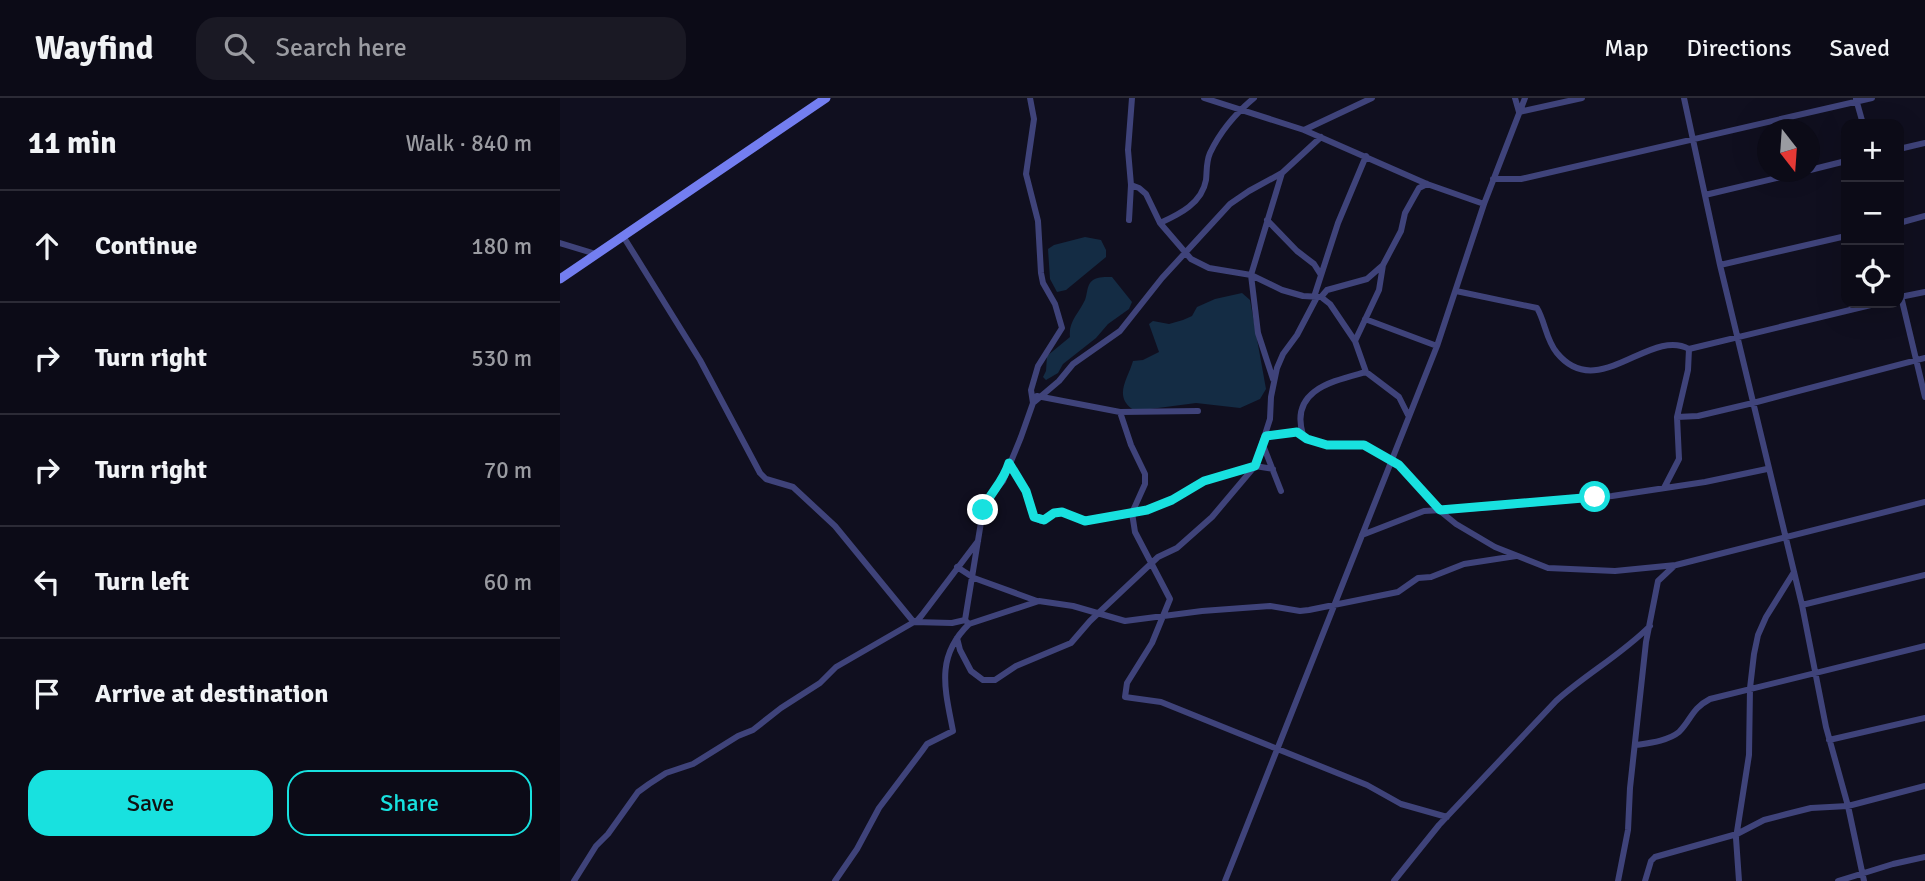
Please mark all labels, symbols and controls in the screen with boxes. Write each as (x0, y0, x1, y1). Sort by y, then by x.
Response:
search box (196, 17, 686, 80)
text: Wayfind (35, 28, 154, 69)
icon: search (220, 29, 258, 67)
text: Search here (276, 32, 407, 64)
text: Map (1604, 33, 1649, 63)
text: Directions (1687, 33, 1792, 63)
text: Saved (1830, 33, 1890, 63)
north arrow (1757, 119, 1820, 182)
map controls (1841, 119, 1904, 308)
button: + (1841, 119, 1904, 182)
text: 11 min (28, 125, 117, 162)
text: Walk · 840 m (406, 129, 532, 158)
button: − (1841, 182, 1904, 245)
icon: ahead (28, 227, 66, 265)
text: Continue (95, 230, 197, 262)
text: 180 m (471, 232, 532, 261)
button: locate (1841, 245, 1904, 308)
icon: right (28, 339, 66, 377)
text: Turn right (95, 342, 207, 374)
text: 530 m (471, 344, 532, 373)
icon: right (28, 451, 66, 489)
text: Turn right (95, 454, 207, 486)
text: 70 m (484, 456, 532, 485)
route start (1579, 481, 1610, 512)
route end (967, 494, 998, 525)
icon: left (28, 563, 66, 601)
text: Turn left (95, 566, 189, 598)
text: 60 m (484, 568, 532, 597)
icon: arrive (28, 675, 66, 713)
text: Arrive at destination (95, 678, 328, 710)
button: Save (28, 770, 273, 836)
button: Share (287, 770, 532, 836)

